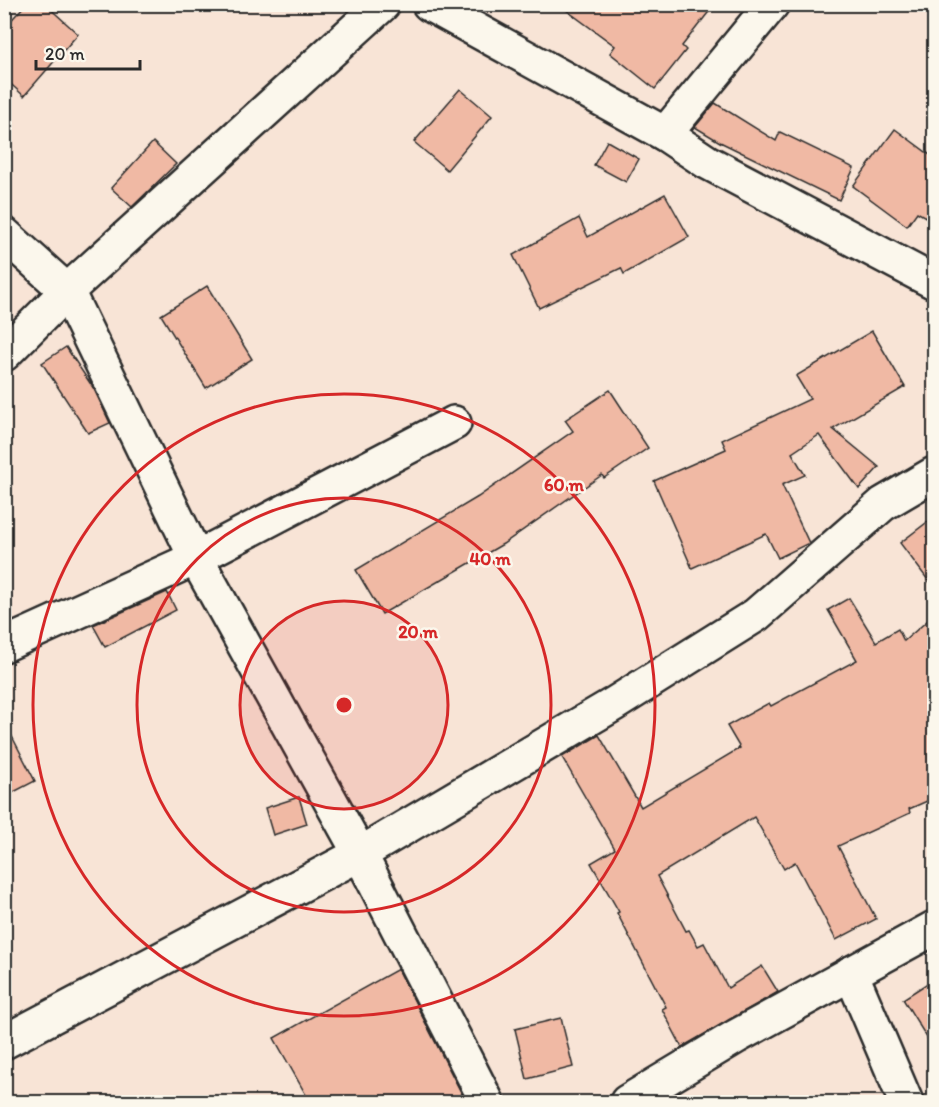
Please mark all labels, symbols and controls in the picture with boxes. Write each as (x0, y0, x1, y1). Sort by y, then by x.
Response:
scale bar (36, 33, 140, 71)
text: 20 m (45, 43, 85, 65)
text: 60 m (544, 474, 585, 496)
text: 40 m (469, 548, 511, 570)
text: 20 m (398, 621, 439, 643)
centre of rings (334, 695, 354, 715)

